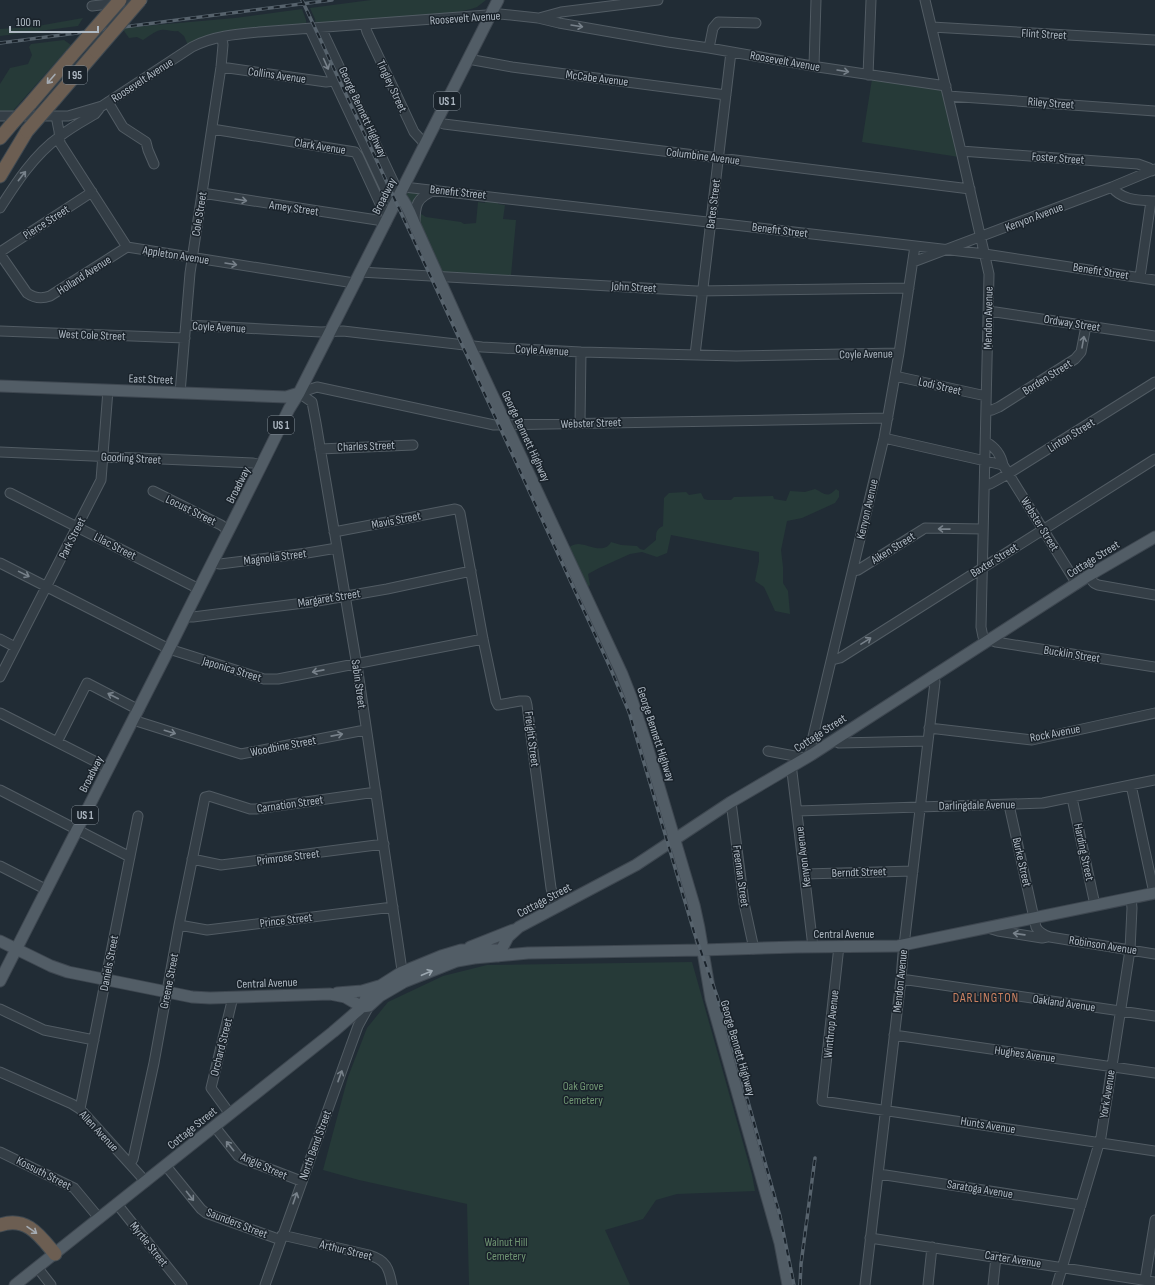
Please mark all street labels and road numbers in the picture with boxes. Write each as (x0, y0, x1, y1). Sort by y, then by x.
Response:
street label: Roosevelt Avenue (429, 9, 501, 28)
street label: Flint Street (1021, 26, 1067, 43)
street label: Roosevelt Avenue (749, 48, 821, 75)
street label: Roosevelt Avenue (108, 55, 176, 106)
street label: Tingley Street (373, 58, 410, 115)
street label: Collins Avenue (247, 64, 307, 87)
street label: George Bennett Highway (335, 64, 390, 160)
road number: I 95 (63, 66, 87, 84)
street label: McCabe Avenue (565, 67, 629, 90)
road number: US 1 (434, 92, 460, 110)
street label: Riley Street (1027, 94, 1075, 113)
street label: Clark Avenue (293, 135, 347, 158)
street label: Columbine Avenue (665, 145, 741, 168)
street label: Foster Street (1031, 149, 1085, 168)
street label: Broadway (369, 175, 400, 217)
street label: Bates Street (703, 178, 724, 230)
street label: Benefit Street (429, 182, 487, 203)
street label: Cole Street (189, 190, 210, 237)
street label: Amey Street (267, 197, 320, 219)
street label: Kenyon Avenue (1003, 199, 1066, 235)
street label: Pierce Street (20, 202, 73, 243)
street label: Benefit Street (751, 220, 809, 241)
street label: Appleton Avenue (141, 243, 210, 268)
street label: Holland Avenue (54, 252, 114, 298)
street label: Benefit Street (1072, 260, 1130, 283)
street label: John Street (610, 279, 657, 296)
street label: Mendon Avenue (980, 286, 997, 350)
street label: Ordway Street (1043, 312, 1102, 335)
street label: Coyle Avenue (192, 319, 246, 336)
street label: West Cole Street (58, 327, 126, 344)
street label: Coyle Avenue (515, 342, 569, 359)
street label: Coyle Avenue (839, 347, 893, 362)
street label: Borden Street (1020, 356, 1075, 399)
street label: East Street (128, 371, 174, 388)
street label: Lodi Street (917, 374, 963, 399)
street label: George Bennett Highway (498, 388, 553, 484)
street label: Webster Street (560, 415, 622, 432)
street label: Linton Street (1045, 415, 1098, 456)
road number: US 1 (268, 416, 294, 434)
street label: Charles Street (337, 438, 395, 455)
street label: Gooding Street (100, 449, 162, 468)
street label: Broadway (223, 464, 254, 506)
street label: Kenyon Avenue (853, 478, 882, 541)
street label: Locust Street (163, 492, 219, 529)
street label: Webster Street (1017, 495, 1062, 554)
street label: Mavis Street (370, 508, 422, 533)
street label: Park Street (56, 515, 89, 562)
street label: Lilac Street (91, 529, 139, 564)
street label: Aiken Street (868, 529, 918, 568)
street label: Cottage Street (1064, 537, 1123, 582)
street label: Baxter Street (968, 540, 1021, 581)
street label: Magnolia Street (243, 546, 308, 569)
street label: Margaret Street (297, 586, 362, 611)
street label: Bucklin Street (1043, 643, 1101, 666)
street label: Japonica Street (200, 653, 263, 686)
street label: Sabin Street (348, 659, 369, 710)
street label: George Bennett Highway (633, 685, 678, 784)
street label: Freight Street (521, 710, 542, 768)
street label: Cottage Street (791, 711, 850, 756)
street label: Rock Avenue (1029, 721, 1082, 746)
street label: Woodbine Street (249, 733, 318, 760)
street label: Broadway (76, 753, 107, 795)
street label: Carnation Street (256, 792, 324, 817)
street label: Darlingdale Avenue (939, 797, 1016, 814)
road number: US 1 (72, 806, 98, 824)
street label: Harding Street (1070, 822, 1097, 883)
street label: Kenyon Avenue (792, 826, 815, 888)
street label: Burke Street (1009, 836, 1035, 889)
street label: Freeman Street (729, 844, 752, 908)
street label: Primrose Street (256, 846, 321, 869)
street label: Berndt Street (831, 864, 887, 881)
street label: Cottage Street (515, 880, 574, 921)
street label: Prince Street (259, 910, 313, 931)
street label: Central Avenue (814, 927, 875, 942)
street label: Robinson Avenue (1068, 933, 1138, 958)
street label: Daniels Street (97, 934, 122, 992)
street label: Mendon Avenue (890, 949, 911, 1013)
street label: Greene Street (157, 952, 182, 1010)
street label: Central Avenue (236, 975, 298, 992)
street label: Winthrop Avenue (820, 989, 843, 1059)
street label: Oakland Avenue (1032, 992, 1096, 1015)
street label: George Bennett Highway (717, 999, 758, 1098)
street label: Orchard Street (207, 1016, 236, 1078)
street label: Hughes Avenue (993, 1043, 1057, 1066)
street label: York Avenue (1096, 1069, 1119, 1119)
street label: Cottage Street (165, 1104, 220, 1153)
street label: Allen Avenue (75, 1107, 122, 1155)
street label: North Bend Street (296, 1108, 335, 1182)
street label: Hunts Avenue (959, 1114, 1017, 1137)
street label: Angle Street (237, 1149, 290, 1184)
street label: Kossuth Street (14, 1153, 74, 1194)
street label: Saratoga Avenue (946, 1177, 1014, 1202)
street label: Saunders Street (204, 1205, 270, 1242)
street label: Myrtle Street (126, 1219, 171, 1270)
street label: Arthur Street (317, 1237, 374, 1264)
street label: Carter Avenue (984, 1248, 1042, 1271)

